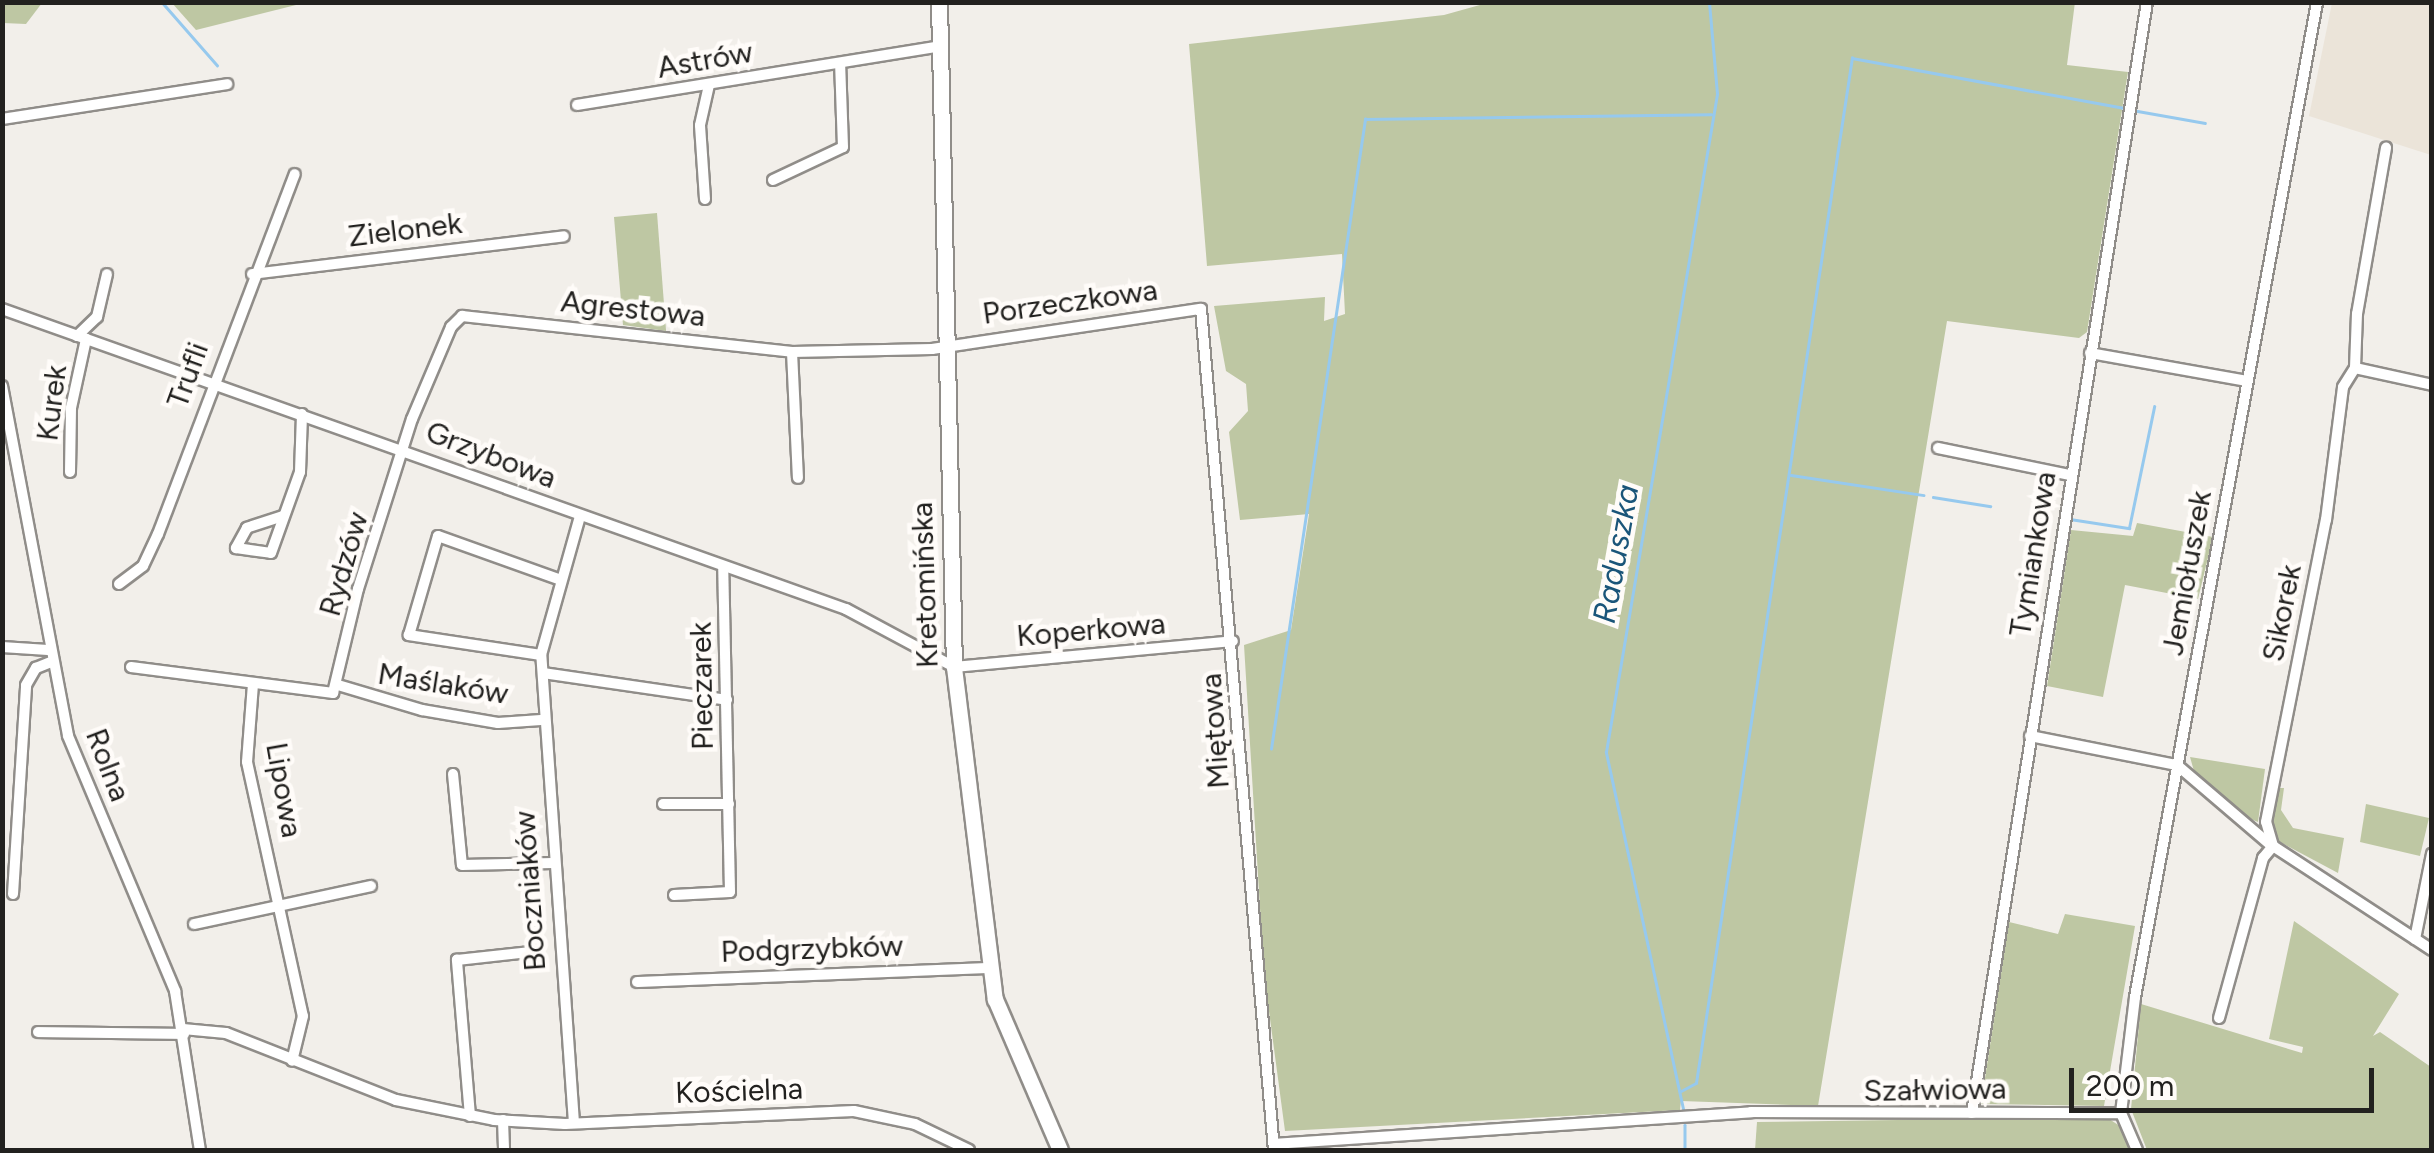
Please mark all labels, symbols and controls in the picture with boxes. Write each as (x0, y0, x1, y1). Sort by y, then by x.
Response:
street label: Astrów (654, 34, 756, 86)
street label: Zielonek (346, 205, 464, 255)
street label: Porzeczkowa (980, 272, 1160, 332)
street label: Agrestowa (559, 284, 707, 334)
street label: Trufli (160, 338, 216, 412)
street label: Kurek (30, 363, 74, 443)
street label: Grzybowa (421, 414, 561, 496)
street label: Tymiankowa (2002, 469, 2064, 639)
water label: Raduszka (1585, 482, 1647, 626)
street label: Jemiołuszek (2155, 488, 2219, 658)
street label: Kretomińska (904, 501, 946, 669)
street label: Rydzów (312, 508, 376, 620)
street label: Sikorek (2255, 561, 2309, 665)
street label: Koperkowa (1015, 606, 1167, 654)
street label: Pieczarek (683, 622, 721, 750)
street label: Maślaków (375, 656, 511, 712)
street label: Miętowa (1193, 672, 1237, 790)
street label: Rolna (78, 724, 138, 806)
street label: Lipowa (258, 740, 310, 840)
street label: Boczniaków (506, 810, 554, 972)
street label: Podgrzybków (720, 928, 904, 970)
scale bar (2074, 1048, 2379, 1110)
text: 200 m (2086, 1067, 2174, 1104)
street label: Kościelna (675, 1071, 803, 1111)
street label: Szałwiowa (1863, 1071, 2007, 1109)

